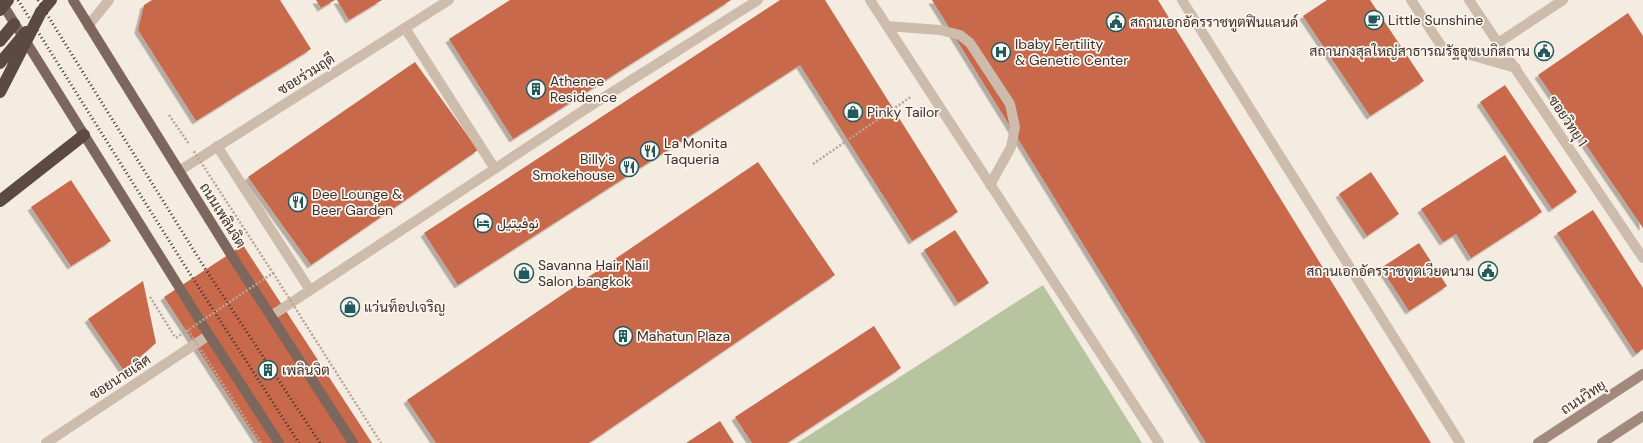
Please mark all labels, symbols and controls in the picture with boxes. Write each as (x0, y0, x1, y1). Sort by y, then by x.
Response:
cafe icon: Little Sunshine (1363, 9, 1385, 31)
public building icon: สถานเอกอัครราชทูตฟินแลนด์ (1105, 11, 1127, 33)
place label: Little Sunshine (1388, 11, 1483, 29)
place label: สถานเอกอัครราชทูตฟินแลนด์ (1130, 13, 1298, 32)
place label: Ibaby Fertility & Genetic Center (1015, 35, 1128, 69)
public building icon: สถานกงสุลใหญ่สาธารณรัฐอุซเบกิสถาน (1533, 40, 1555, 62)
hospital icon: Ibaby Fertility & Genetic Center (990, 41, 1012, 63)
place label: สถานกงสุลใหญ่สาธารณรัฐอุซเบกิสถาน (1309, 42, 1530, 61)
street label: ซอยร่วมฤดี (274, 49, 338, 99)
place label: Athenee Residence (550, 72, 617, 106)
building icon: Athenee Residence (525, 78, 547, 100)
street label: ซอยวิทยุ 1 (1544, 92, 1591, 150)
shop icon: Pinky Tailor (842, 101, 864, 123)
place label: Pinky Tailor (867, 103, 939, 121)
place label: La Monita Taqueria (664, 134, 727, 168)
restaurant icon: La Monita Taqueria (639, 140, 661, 162)
place label: Billy's Smokehouse (532, 150, 615, 184)
restaurant icon: Billy's Smokehouse (618, 156, 640, 178)
street label: ถนนเพลินจิต (196, 179, 250, 251)
place label: Dee Lounge & Beer Garden (312, 185, 402, 219)
restaurant icon: Dee Lounge & Beer Garden (287, 191, 309, 213)
hotel icon: نوفيتيل (472, 212, 494, 234)
place label: نوفيتيل (497, 214, 539, 232)
place label: Savanna Hair Nail Salon bangkok (538, 256, 649, 290)
public building icon: สถานเอกอัครราชทูตเวียดนาม (1477, 260, 1499, 282)
shop icon: Savanna Hair Nail Salon bangkok (513, 262, 535, 284)
place label: สถานเอกอัครราชทูตเวียดนาม (1306, 262, 1474, 281)
shop icon: แว่นท็อปเจริญ (339, 296, 361, 318)
place label: แว่นท็อปเจริญ (364, 298, 445, 316)
building icon: Mahatun Plaza (612, 325, 634, 347)
place label: Mahatun Plaza (637, 327, 730, 345)
street label: ซอยนายเลิศ (86, 351, 154, 403)
building icon: เพลินจิต (257, 359, 279, 381)
place label: เพลินจิต (282, 361, 330, 379)
street label: ถนนวิทยุ (1557, 376, 1610, 419)

